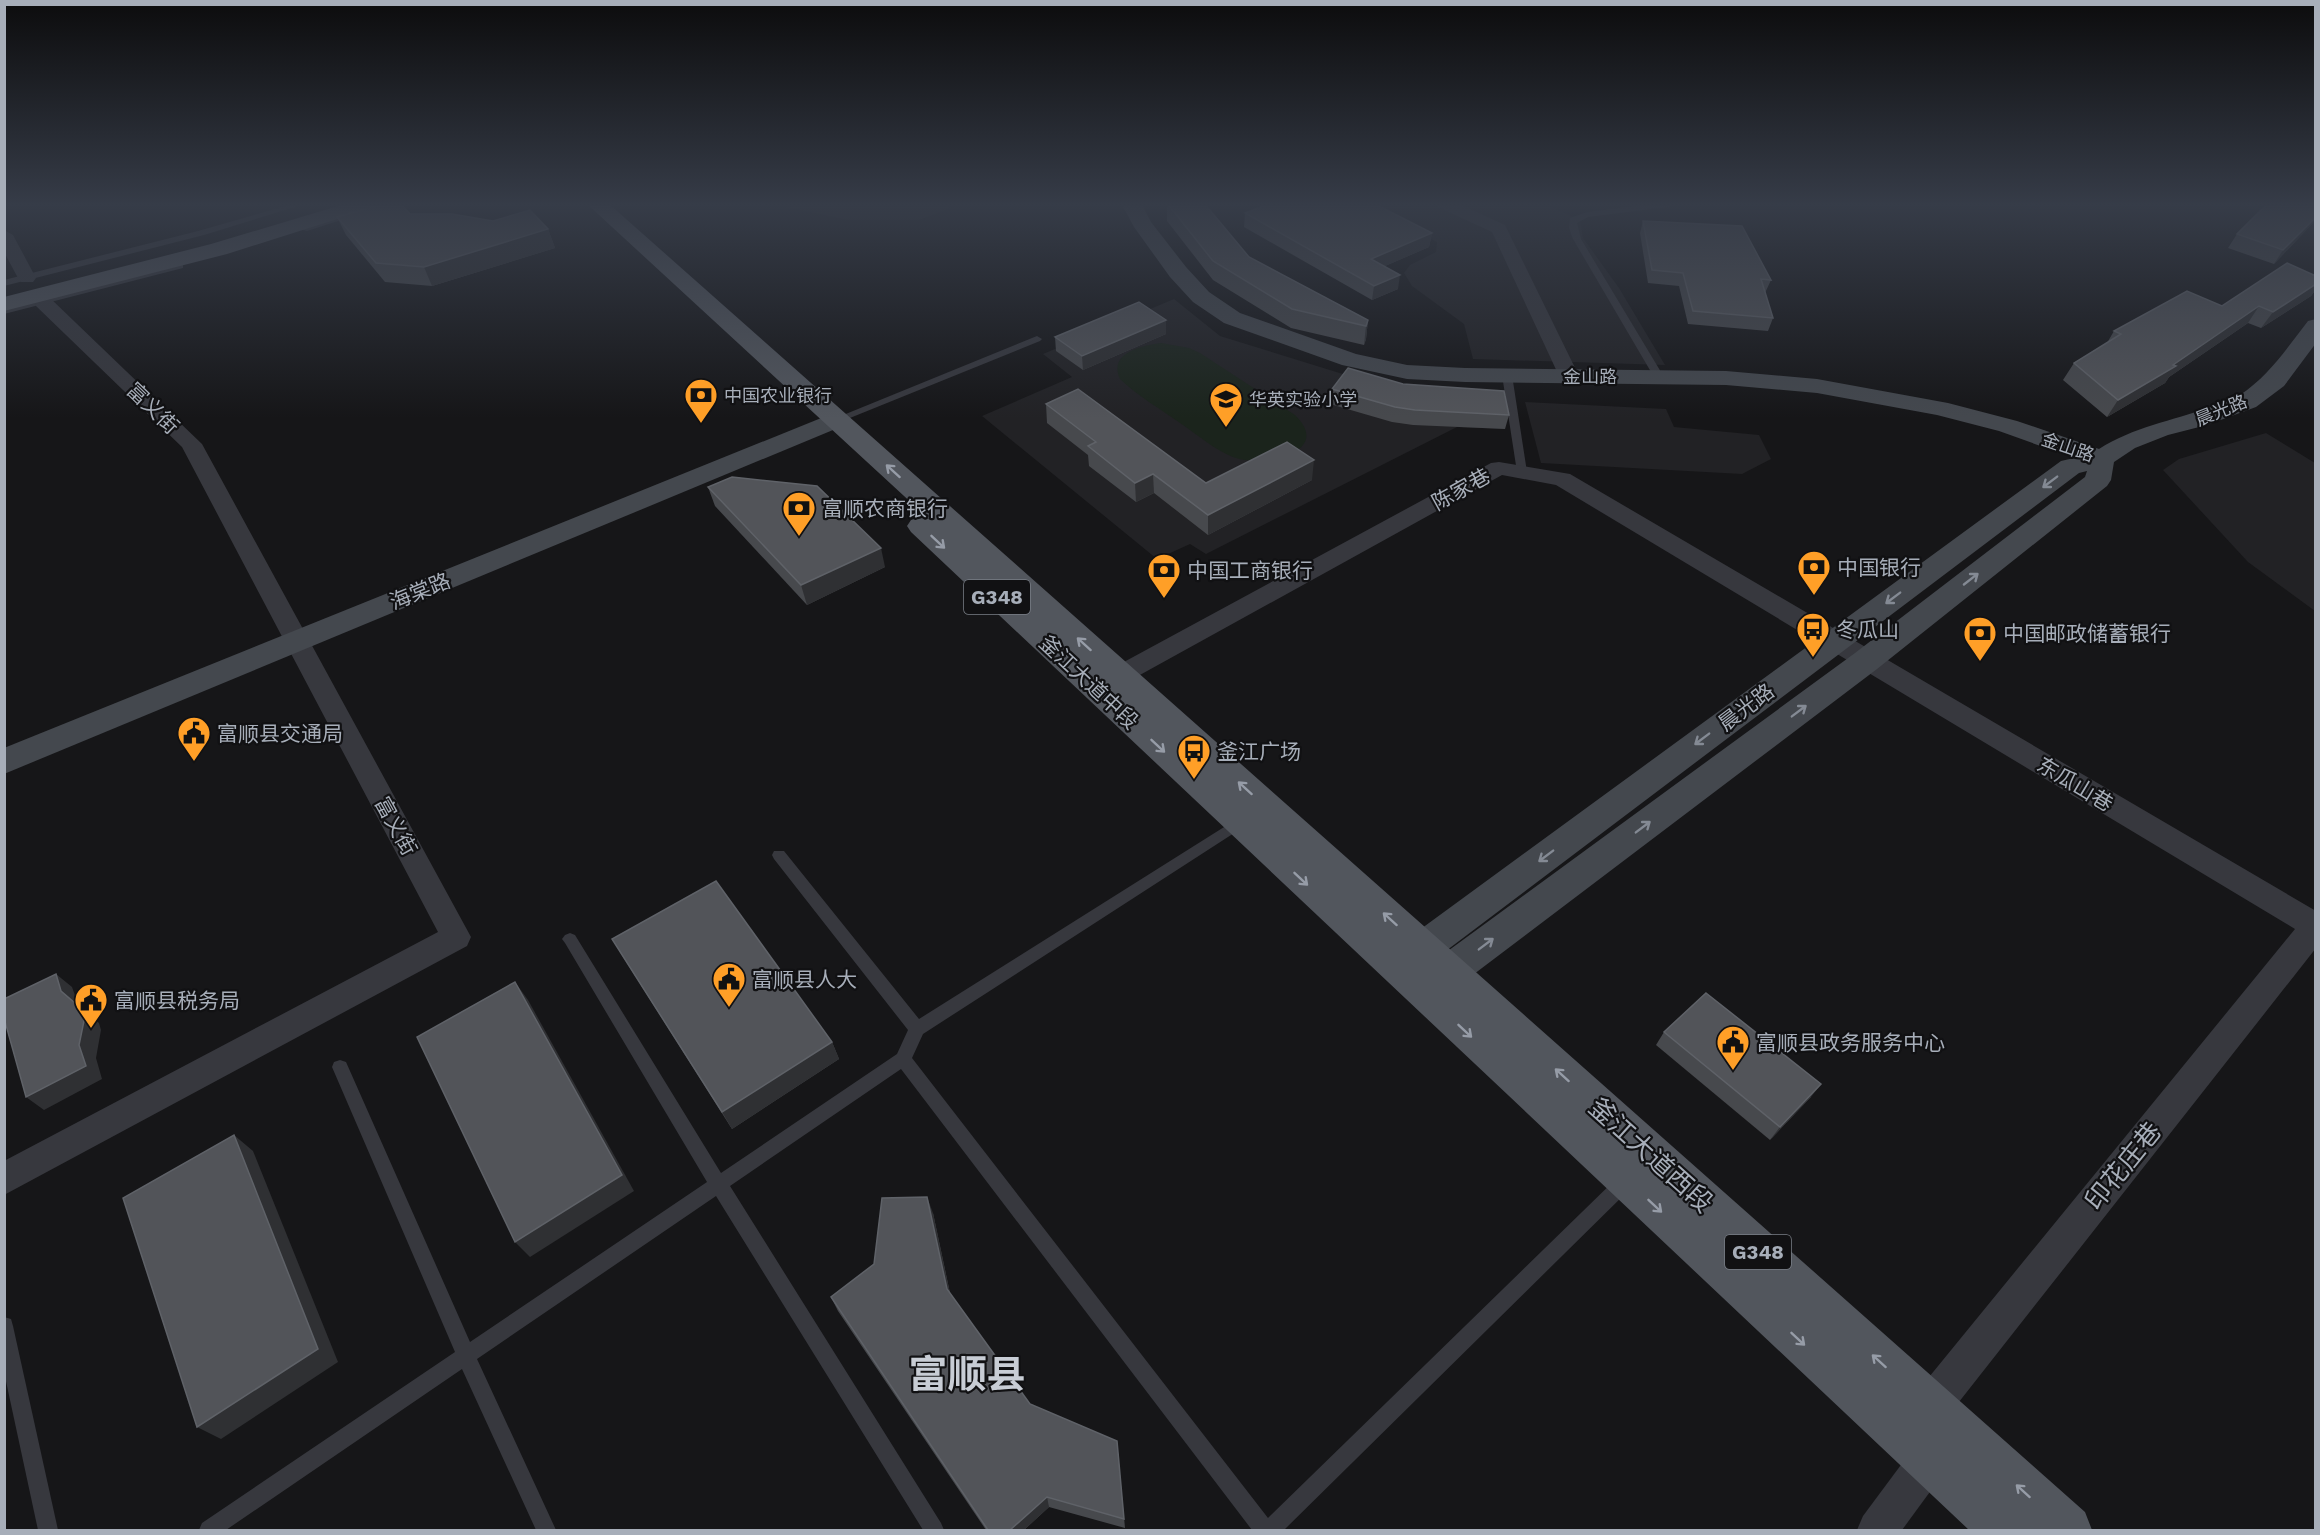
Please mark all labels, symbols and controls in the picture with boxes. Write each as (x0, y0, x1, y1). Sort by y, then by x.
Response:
street label: 金山路 (1563, 366, 1617, 387)
street label: 富义街 (122, 377, 184, 439)
bank icon: 中国农业银行 (683, 377, 719, 424)
school or university icon: 华英实验小学 (1208, 381, 1244, 428)
place label: 中国农业银行 (724, 385, 832, 406)
place label: 华英实验小学 (1249, 389, 1357, 410)
street label: 晨光路 (2192, 390, 2250, 430)
street label: 金山路 (2039, 428, 2097, 466)
street label: 陈家巷 (1427, 463, 1495, 515)
one-way arrow (886, 464, 901, 478)
one-way arrow (2042, 476, 2058, 488)
bank icon: 富顺农商银行 (781, 490, 817, 537)
place label: 富顺农商银行 (822, 496, 948, 521)
one-way arrow (930, 535, 945, 549)
bank icon: 中国银行 (1796, 549, 1832, 596)
bank icon: 中国工商银行 (1146, 552, 1182, 599)
place label: 中国银行 (1837, 555, 1921, 580)
place label: 中国工商银行 (1187, 558, 1313, 583)
street label: 海棠路 (386, 568, 454, 614)
one-way arrow (1962, 573, 1978, 586)
road number: G348 (964, 580, 1030, 614)
one-way arrow (1885, 592, 1901, 604)
bus stop icon: 冬瓜山 (1795, 611, 1831, 658)
bank icon: 中国邮政储蓄银行 (1962, 615, 1998, 662)
place label: 冬瓜山 (1836, 617, 1899, 642)
place label: 中国邮政储蓄银行 (2003, 621, 2171, 646)
street label: 釜江大道中段 (1034, 630, 1144, 734)
one-way arrow (1077, 637, 1092, 651)
street label: 晨光路 (1713, 678, 1779, 736)
one-way arrow (1791, 705, 1807, 717)
public building icon: 富顺县交通局 (176, 715, 212, 762)
place label: 富顺县交通局 (217, 721, 343, 746)
bus stop icon: 釜江广场 (1176, 733, 1212, 780)
one-way arrow (1695, 733, 1711, 746)
one-way arrow (1150, 739, 1165, 753)
place label: 釜江广场 (1217, 739, 1301, 764)
street label: 东瓜山巷 (2033, 752, 2117, 816)
one-way arrow (1237, 781, 1252, 795)
street label: 富义街 (370, 792, 422, 860)
one-way arrow (1634, 821, 1650, 834)
one-way arrow (1538, 849, 1554, 862)
one-way arrow (1293, 871, 1308, 885)
one-way arrow (1382, 912, 1397, 926)
one-way arrow (1478, 938, 1494, 950)
public building icon: 富顺县人大 (711, 961, 747, 1008)
place label: 富顺县人大 (752, 967, 857, 992)
public building icon: 富顺县税务局 (73, 982, 109, 1029)
place label: 富顺县税务局 (114, 988, 240, 1013)
one-way arrow (1458, 1024, 1473, 1038)
public building icon: 富顺县政务服务中心 (1715, 1024, 1751, 1071)
place label: 富顺县政务服务中心 (1756, 1030, 1945, 1055)
one-way arrow (1555, 1068, 1570, 1082)
street label: 釜江大道西段 (1583, 1092, 1719, 1218)
street label: 印花庄巷 (2079, 1116, 2167, 1216)
one-way arrow (1647, 1199, 1662, 1213)
road number: G348 (1725, 1235, 1791, 1269)
one-way arrow (1790, 1332, 1805, 1346)
district label: 富顺县 (908, 1352, 1026, 1397)
one-way arrow (1871, 1354, 1886, 1368)
one-way arrow (2016, 1484, 2031, 1498)

